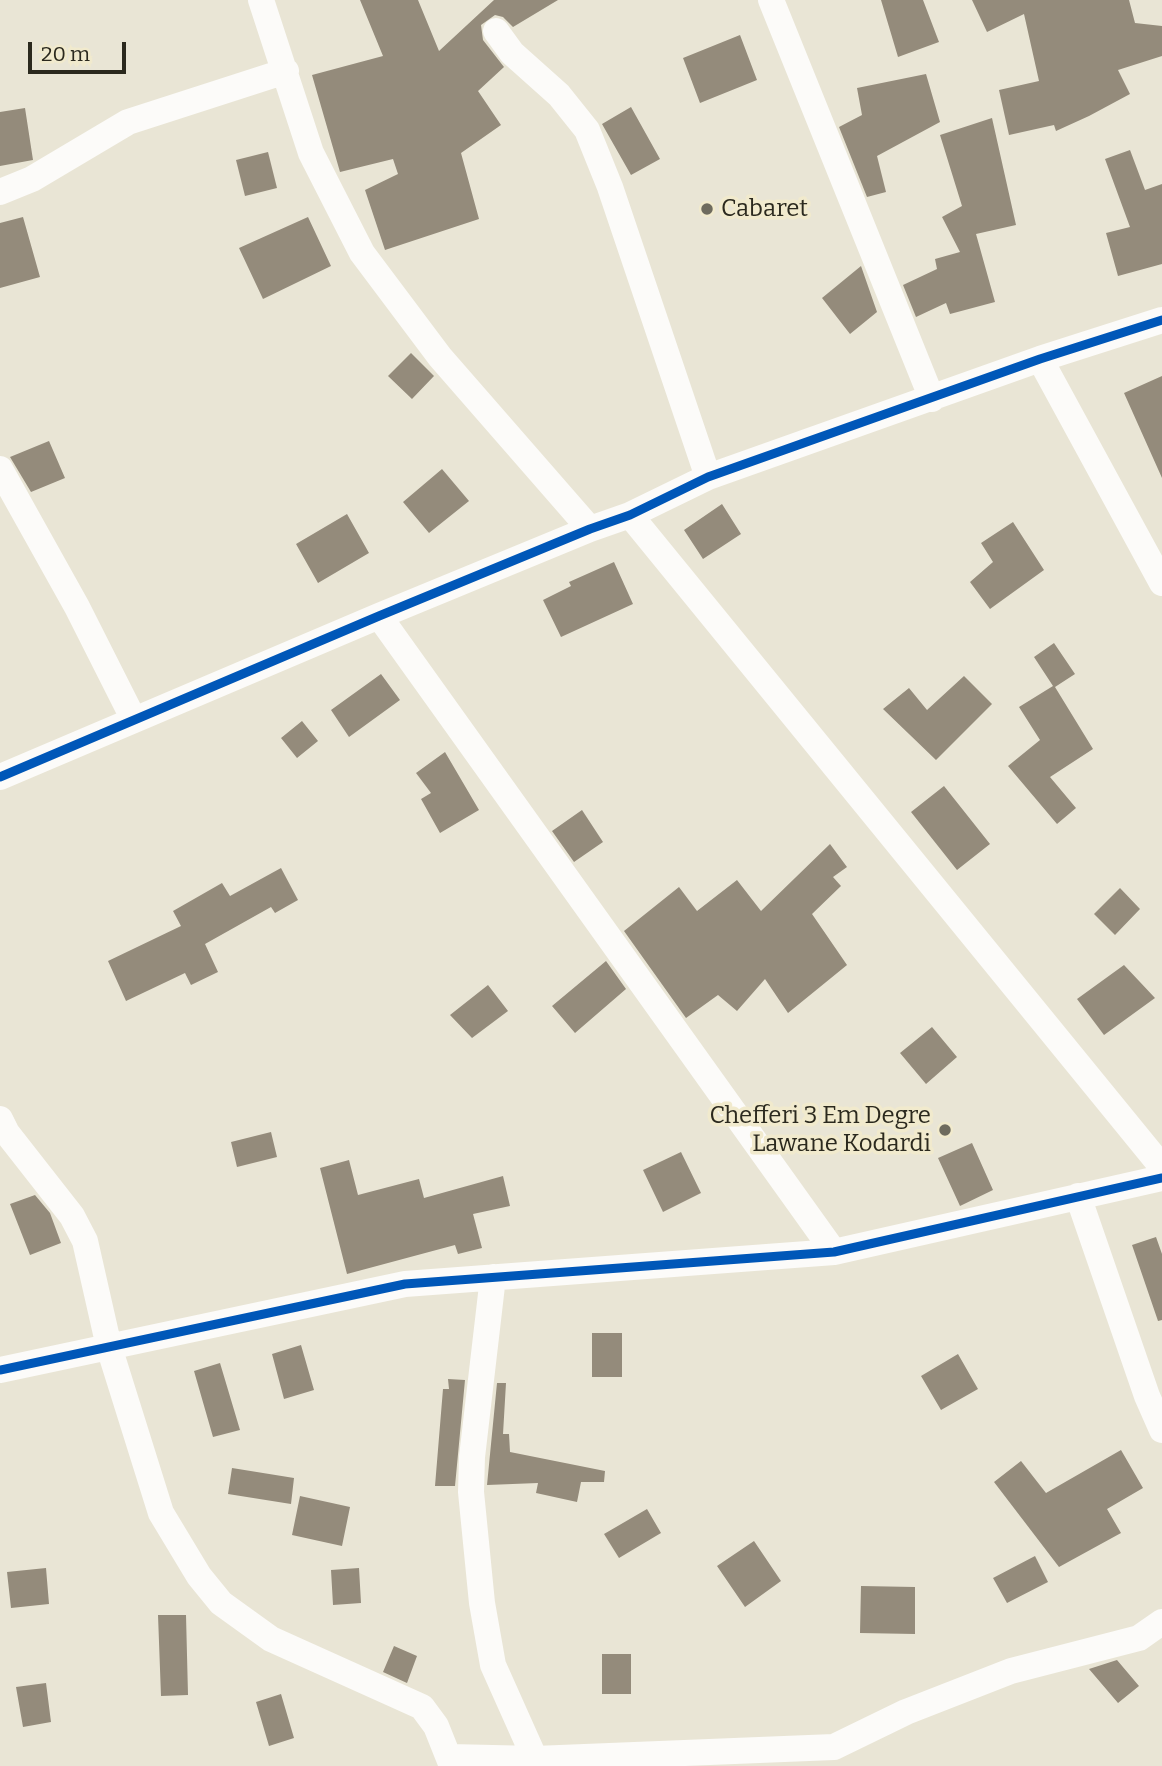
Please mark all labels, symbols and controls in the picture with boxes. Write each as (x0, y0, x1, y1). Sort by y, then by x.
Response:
scale bar (32, 28, 130, 72)
text: 20 m (41, 41, 90, 67)
place label: Cabaret (721, 195, 808, 223)
marker: Cabaret (699, 201, 715, 217)
place label: Chefferi 3 Em Degre Lawane Kodardi (709, 1102, 931, 1158)
marker: Chefferi 3 Em Degre Lawane Kodardi (937, 1122, 953, 1138)

